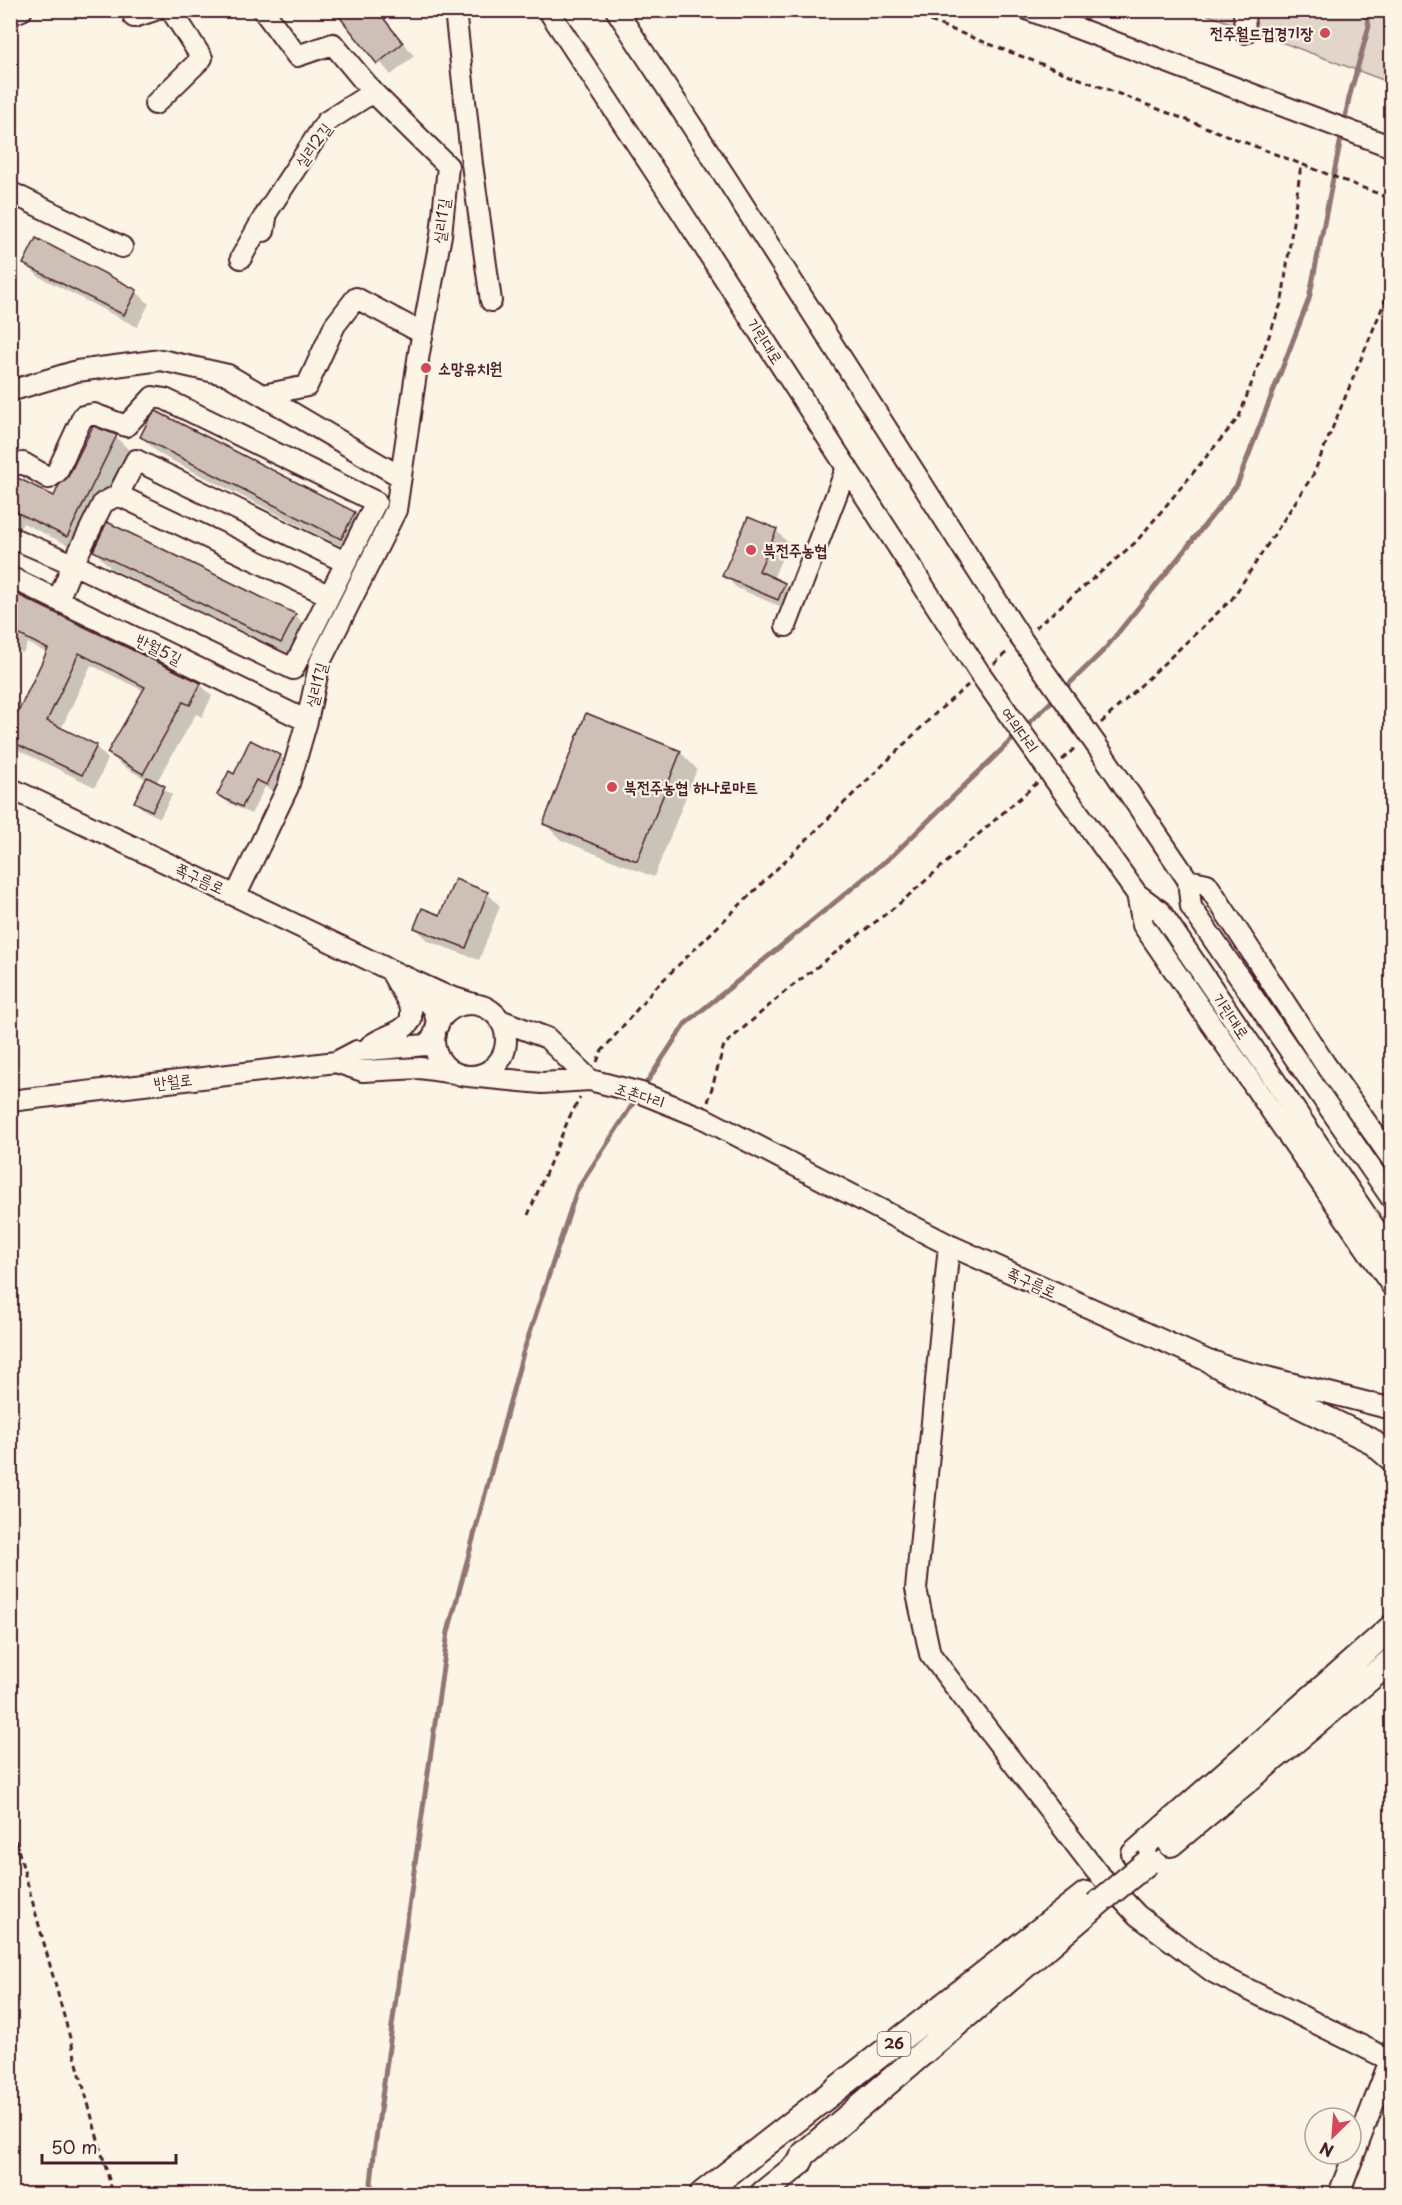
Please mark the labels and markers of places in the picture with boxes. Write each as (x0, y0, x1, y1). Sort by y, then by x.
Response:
place label: 전주월드컵경기장 (1210, 20, 1313, 44)
marker: 전주월드컵경기장 (1318, 26, 1332, 40)
place label: 소망유치원 (438, 355, 503, 379)
marker: 소망유치원 (419, 361, 433, 375)
place label: 북전주농협 (763, 537, 827, 561)
marker: 북전주농협 (744, 543, 758, 557)
place label: 북전주농협 하나로마트 (624, 774, 758, 798)
marker: 북전주농협 하나로마트 (605, 780, 619, 794)

